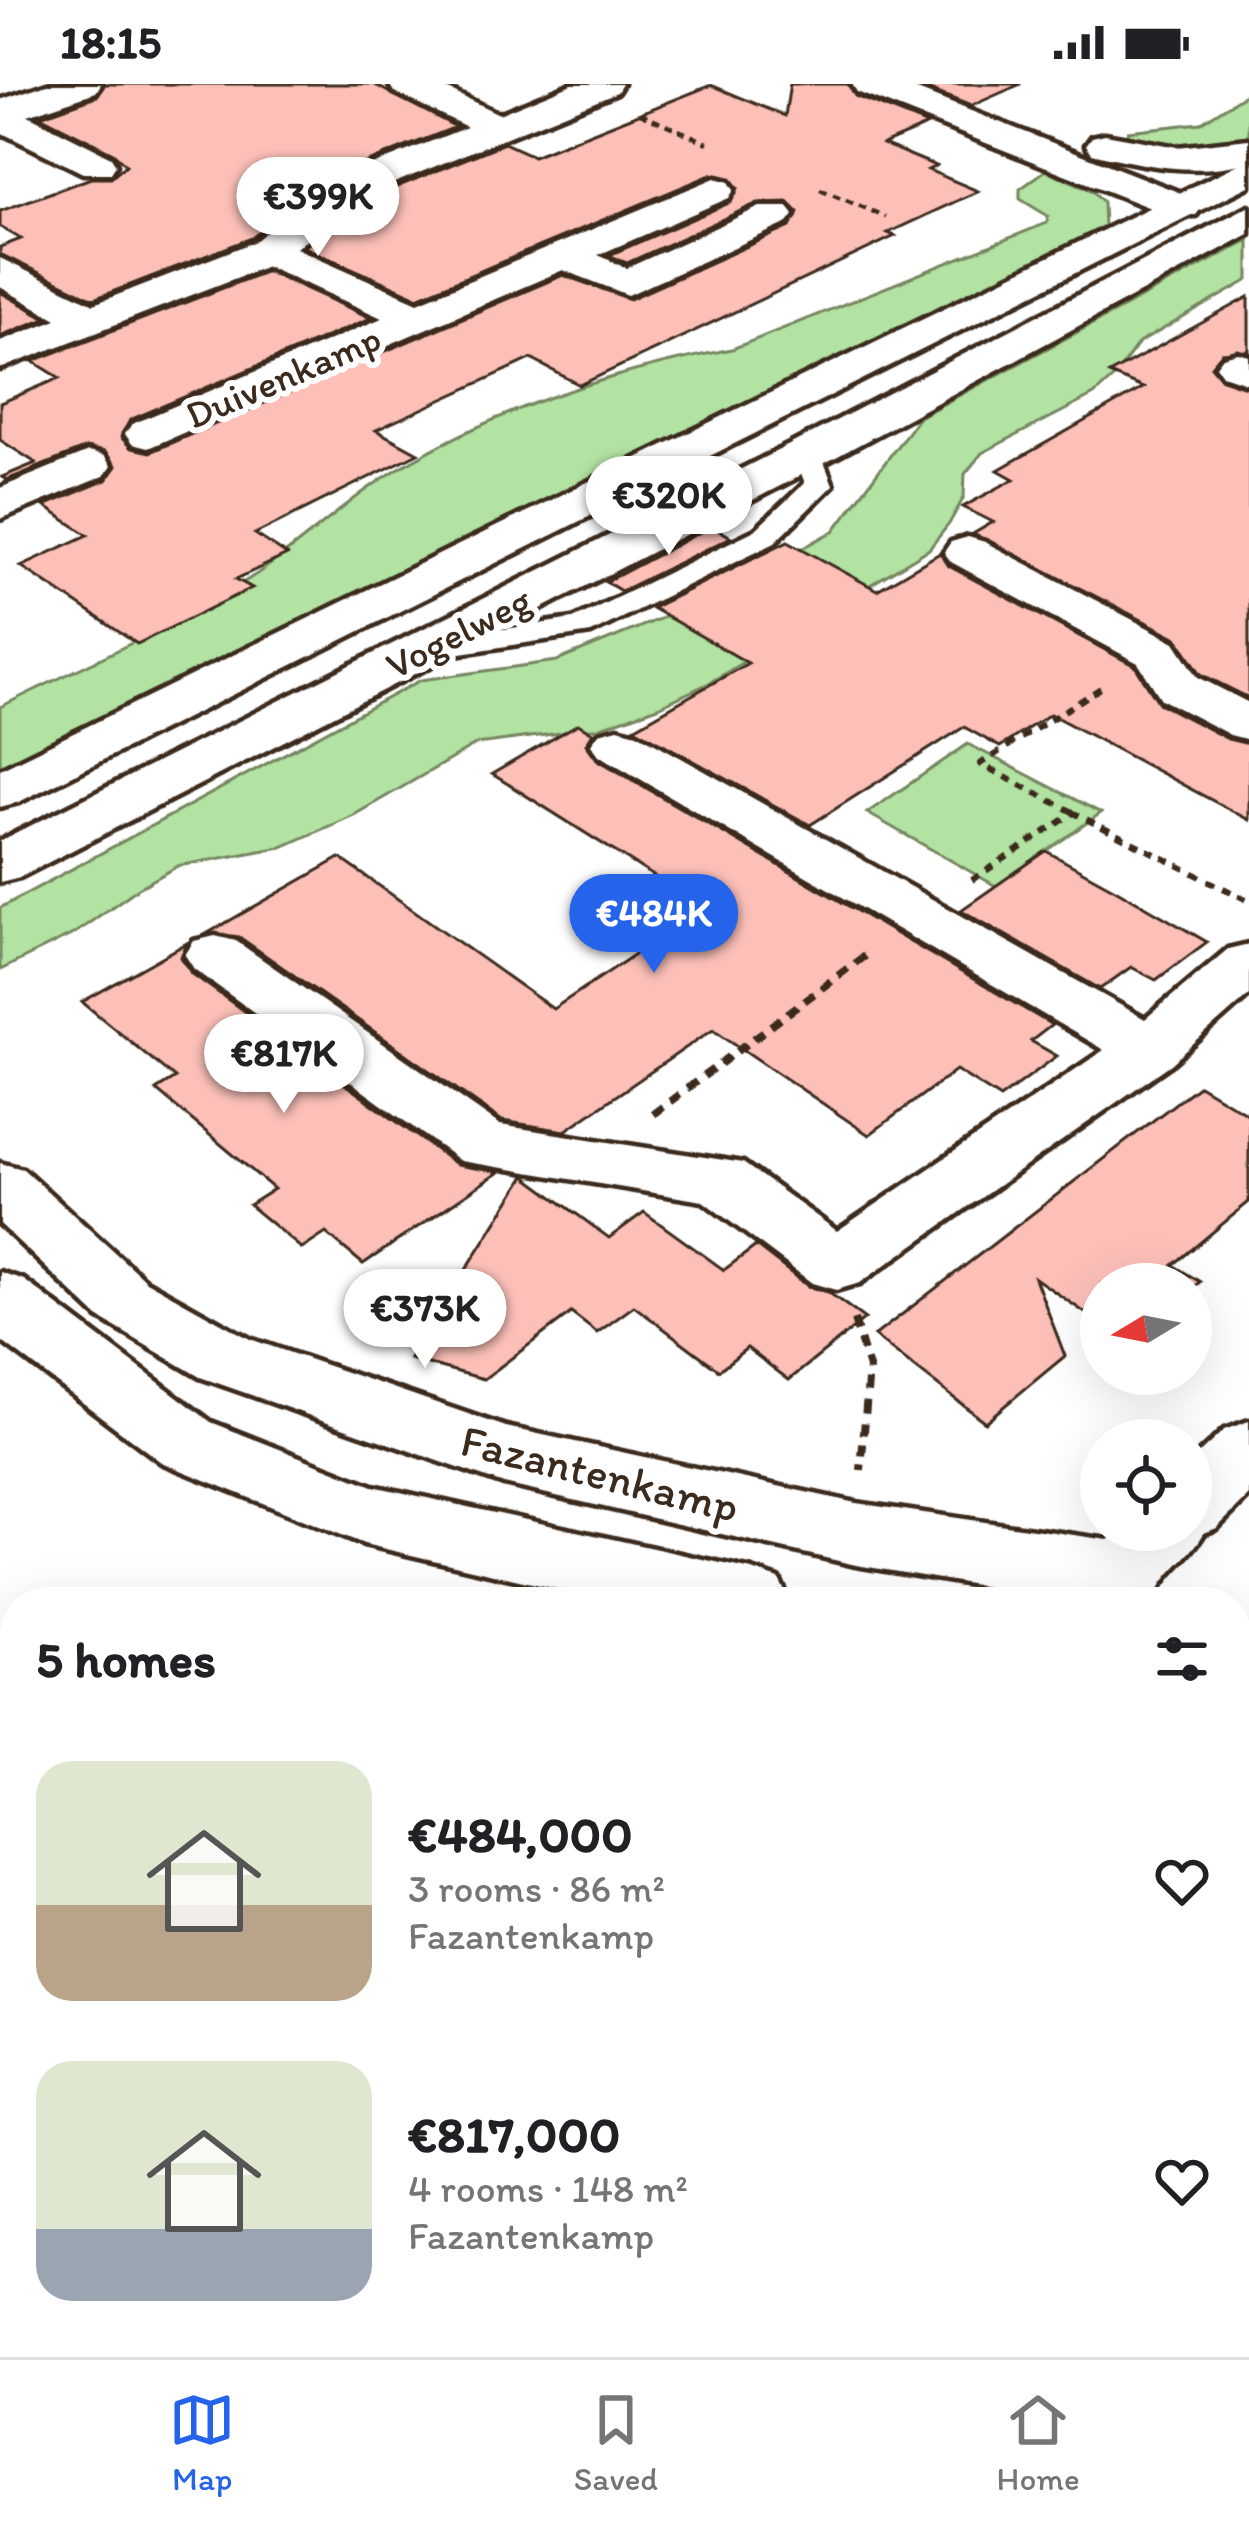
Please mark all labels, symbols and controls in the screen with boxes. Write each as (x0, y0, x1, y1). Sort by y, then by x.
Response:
text: 18:15 (60, 15, 161, 69)
pin: €399K (234, 157, 402, 259)
text: €399K (263, 172, 373, 219)
street label: Duivenkamp (178, 314, 388, 439)
pin: €320K (585, 456, 753, 558)
text: €320K (613, 471, 725, 518)
street label: Vogelweg (378, 576, 539, 689)
pin: €484K (570, 874, 738, 976)
text: €484K (596, 889, 712, 936)
pin: €817K (200, 1014, 368, 1116)
text: €817K (231, 1029, 337, 1076)
north arrow (1080, 1263, 1212, 1395)
map controls (1080, 1263, 1212, 1551)
pin: €373K (341, 1269, 509, 1371)
text: €373K (370, 1284, 480, 1331)
street label: Fazantenkamp (456, 1412, 744, 1534)
button: locate (1080, 1419, 1212, 1551)
icon: filters (1149, 1626, 1215, 1692)
text: 5 homes (36, 1629, 216, 1690)
text: €484,000 (408, 1804, 633, 1865)
icon: home (132, 1809, 276, 1953)
icon: heart (1149, 1848, 1215, 1914)
text: 3 rooms · 86 m² (408, 1865, 665, 1912)
text: Fazantenkamp (408, 1912, 654, 1959)
text: €817,000 (408, 2104, 620, 2165)
icon: home (132, 2109, 276, 2253)
icon: heart (1149, 2148, 1215, 2214)
text: 4 rooms · 148 m² (408, 2165, 688, 2212)
text: Fazantenkamp (408, 2212, 654, 2259)
tab: Map (169, 2387, 235, 2498)
tab: Saved (574, 2387, 658, 2498)
tab: Home (997, 2387, 1080, 2498)

